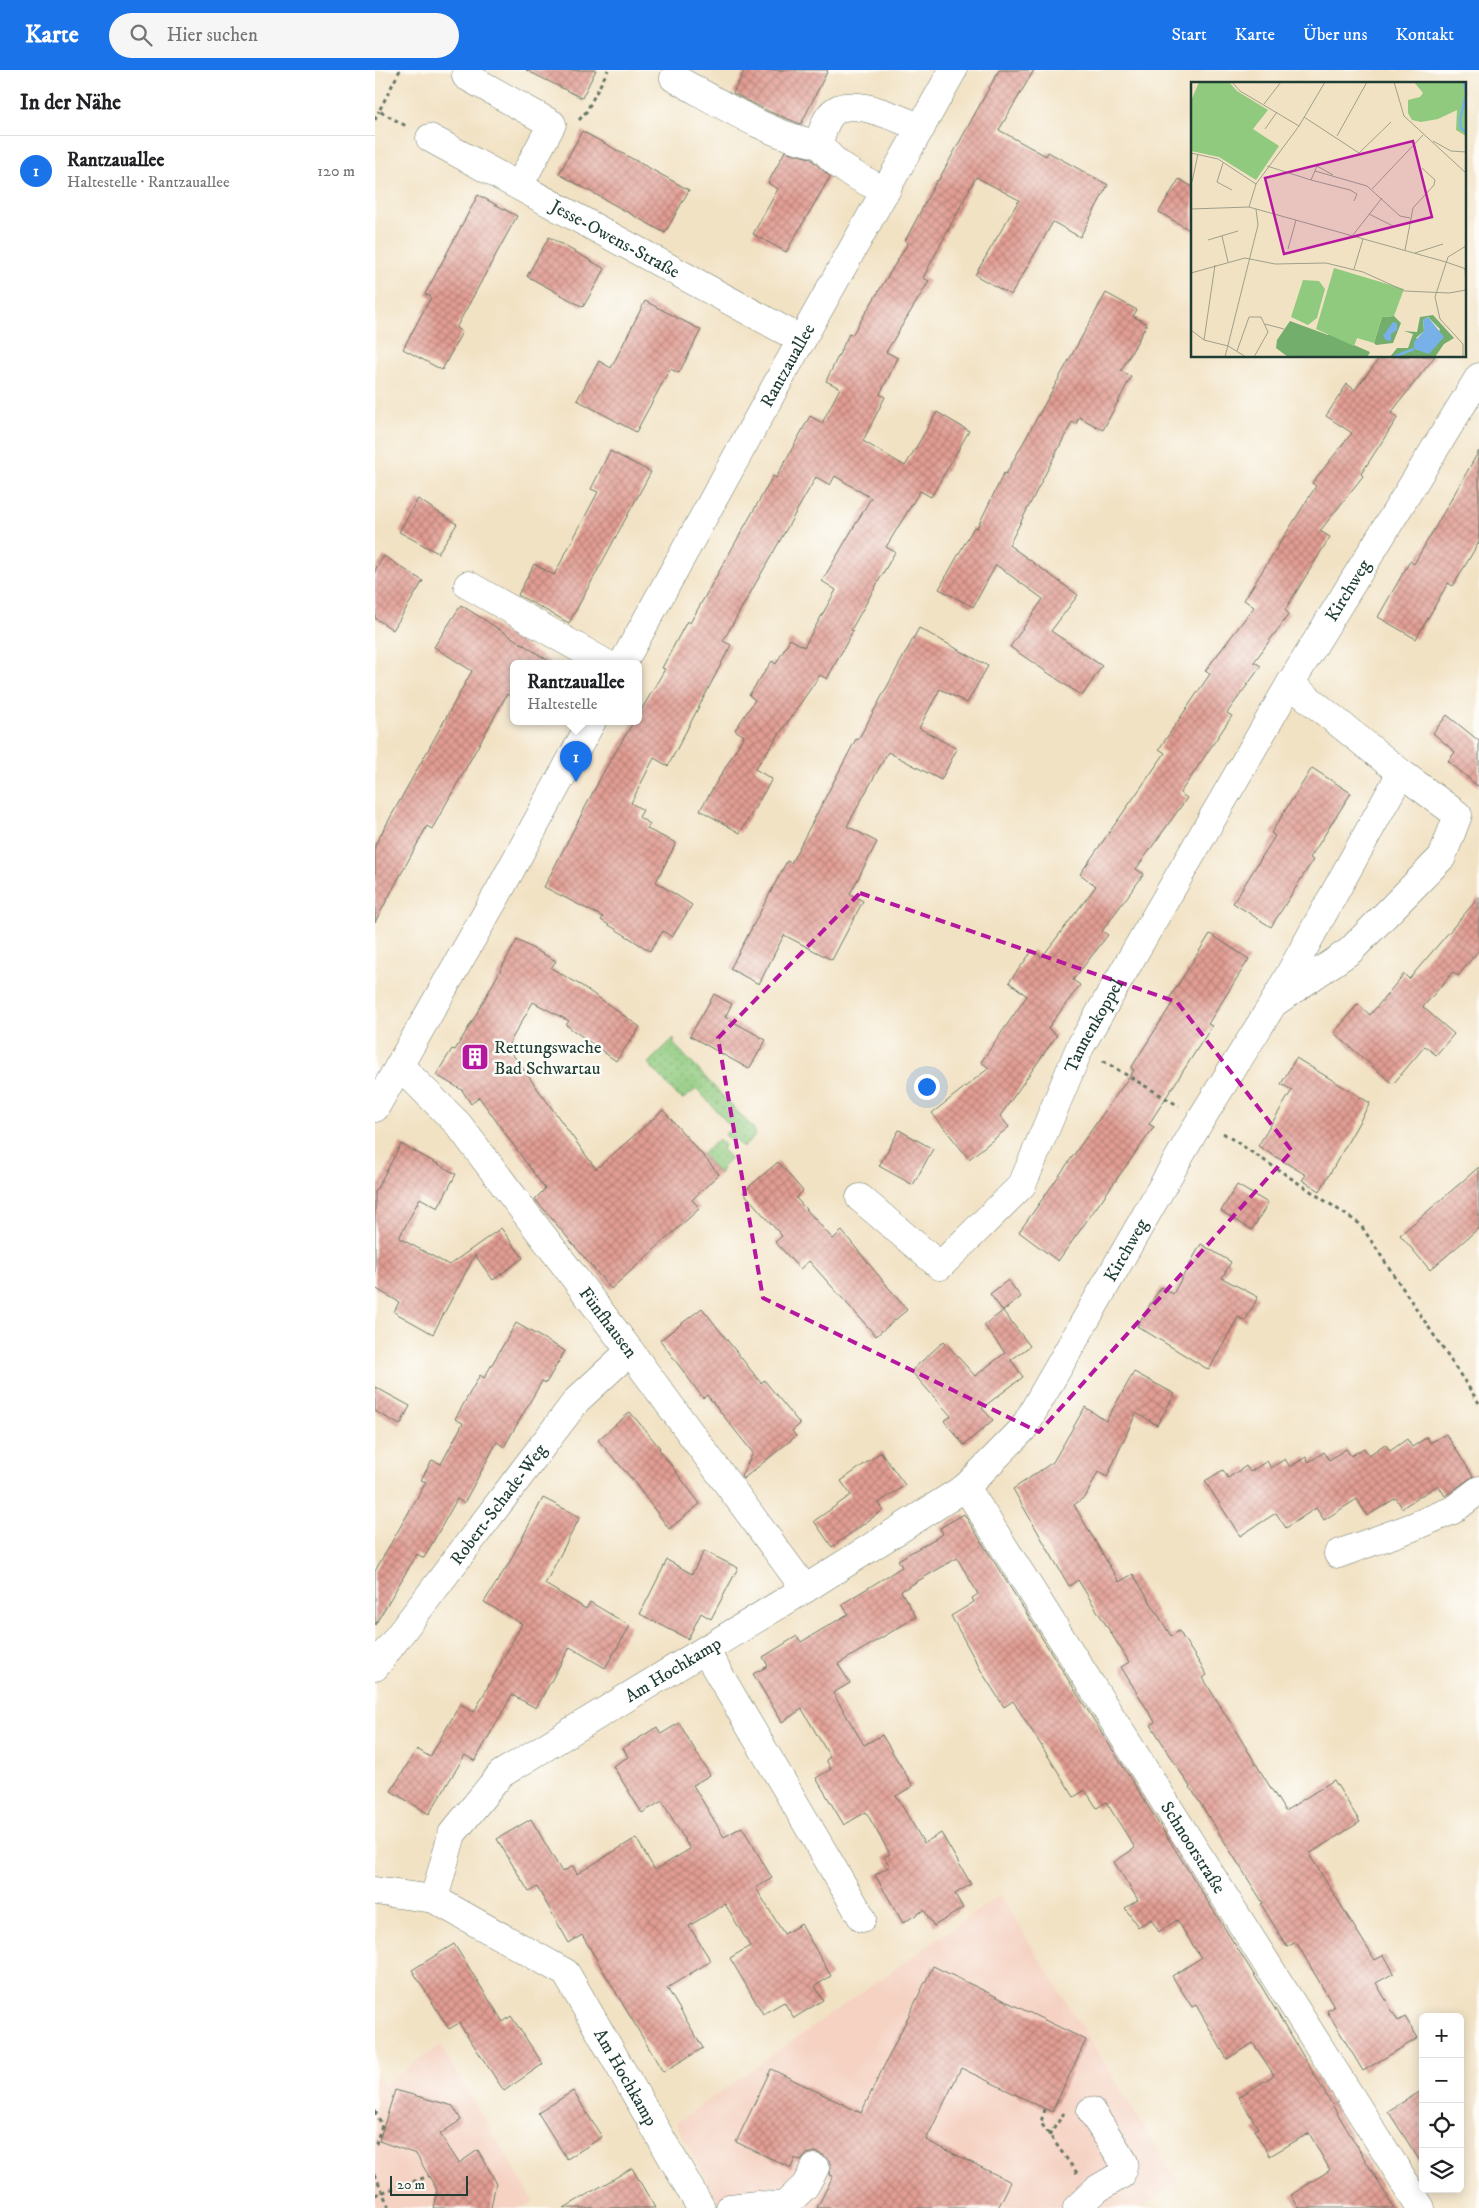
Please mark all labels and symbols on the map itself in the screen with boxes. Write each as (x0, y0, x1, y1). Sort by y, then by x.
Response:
inset map (1191, 82, 1467, 358)
street label: Jesse-Owens-Straße (545, 195, 683, 283)
street label: Rantzauallee (756, 320, 820, 411)
street label: Kirchweg (1321, 556, 1376, 626)
pin: 1 (560, 741, 592, 782)
street label: Tannenkoppel (1060, 975, 1129, 1076)
place label: Rettungswache Bad Schwartau (494, 1037, 601, 1080)
building icon: Rettungswache Bad Schwartau (460, 1042, 490, 1072)
your location (914, 1074, 940, 1100)
street label: Kirchweg (1100, 1215, 1153, 1286)
street label: Fünfhausen (574, 1283, 642, 1363)
street label: Robert-Schade-Weg (446, 1440, 552, 1570)
street label: Am Hochkamp (621, 1633, 726, 1708)
street label: Schnoorstraße (1155, 1798, 1230, 1898)
street label: Am Hochkamp (588, 2025, 662, 2130)
scale bar (390, 2173, 467, 2196)

